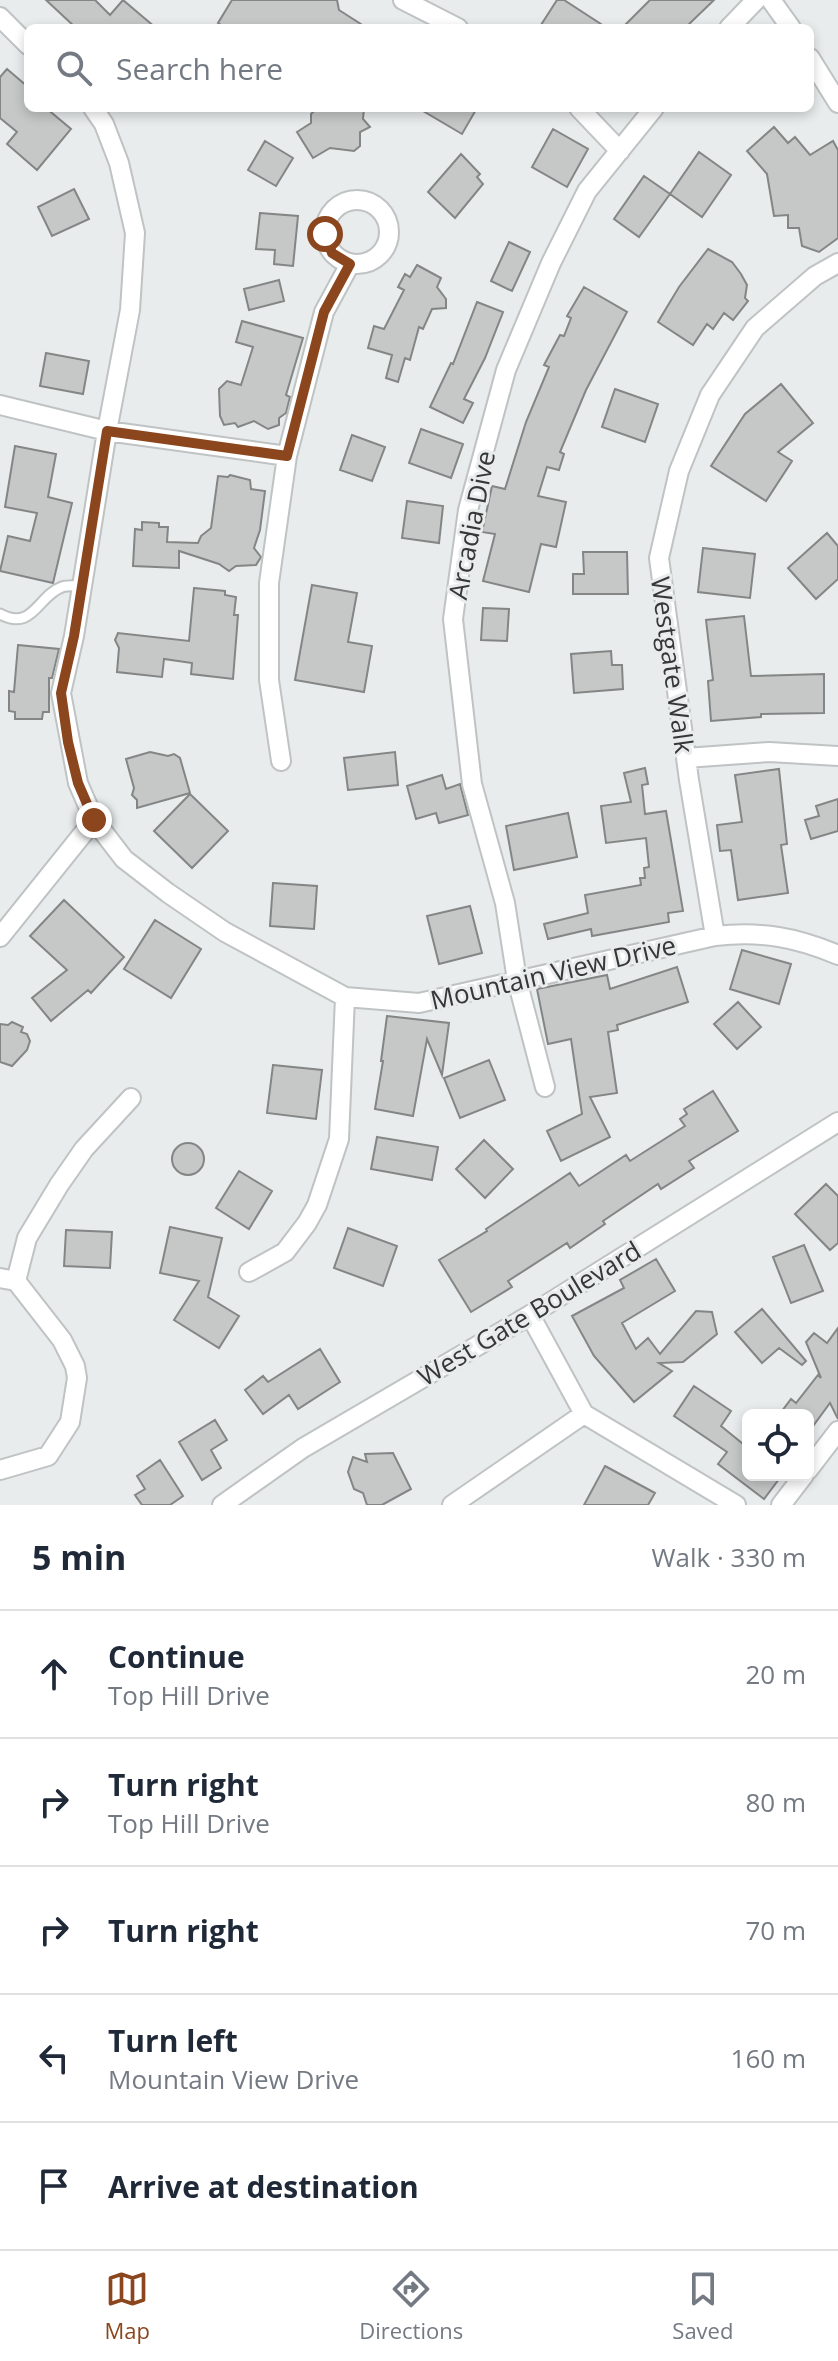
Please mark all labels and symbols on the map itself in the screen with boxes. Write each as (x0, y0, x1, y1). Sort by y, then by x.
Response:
route start (307, 216, 343, 252)
street label: Arcadia Dive (439, 448, 503, 602)
street label: Westgate Walk (643, 574, 703, 756)
route end (76, 802, 112, 838)
street label: Mountain View Drive (427, 926, 679, 1018)
street label: West Gate Boulevard (411, 1232, 647, 1394)

